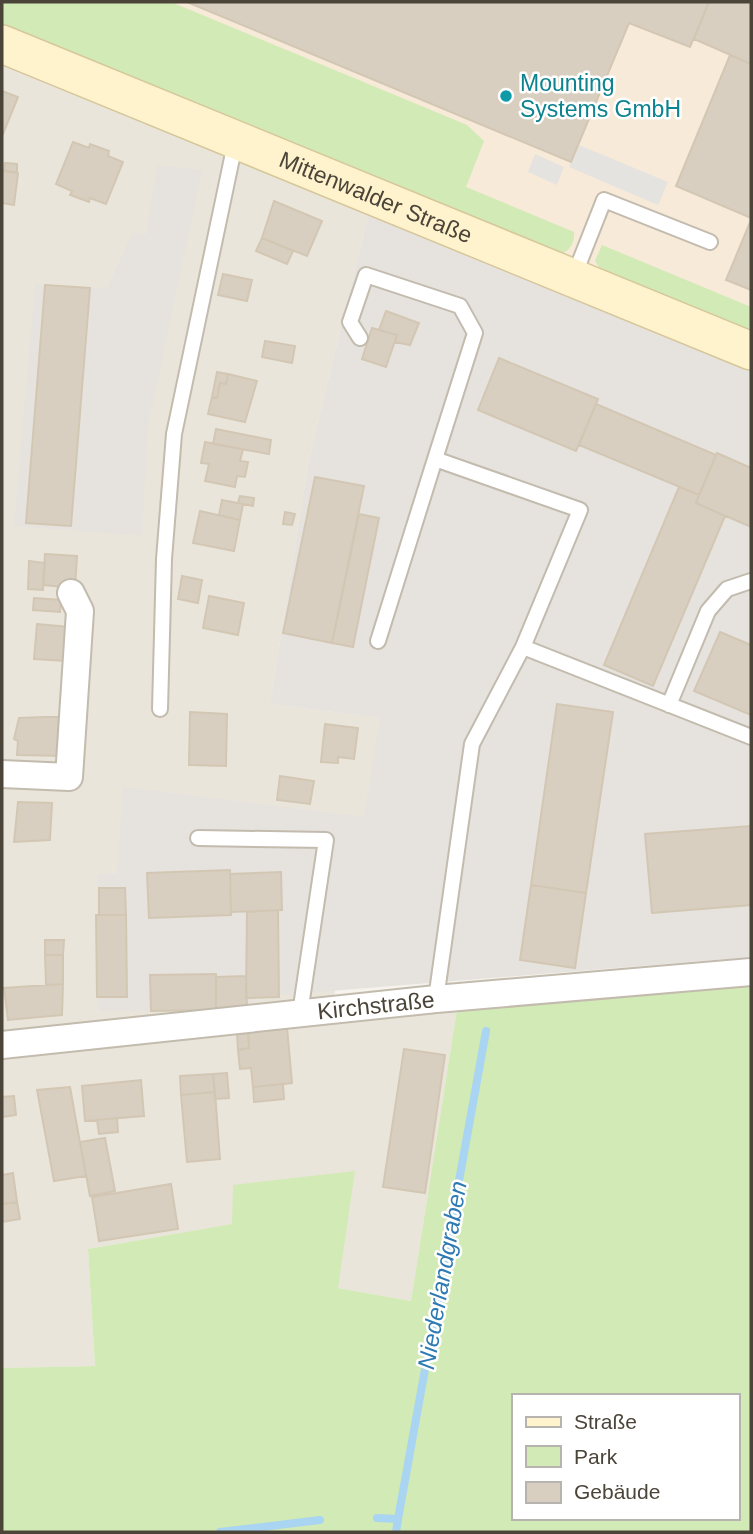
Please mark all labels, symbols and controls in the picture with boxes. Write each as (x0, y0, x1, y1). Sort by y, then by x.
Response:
place label: Mounting Systems GmbH (520, 70, 681, 122)
marker: Mounting Systems GmbH (498, 88, 514, 104)
street label: Mittenwalder Straße (276, 146, 476, 248)
street label: Kirchstraße (316, 986, 436, 1024)
water label: Niederlandgraben (412, 1179, 472, 1371)
legend (512, 1394, 739, 1520)
text: Straße (574, 1410, 637, 1433)
text: Park (574, 1445, 618, 1468)
text: Gebäude (574, 1480, 660, 1503)

